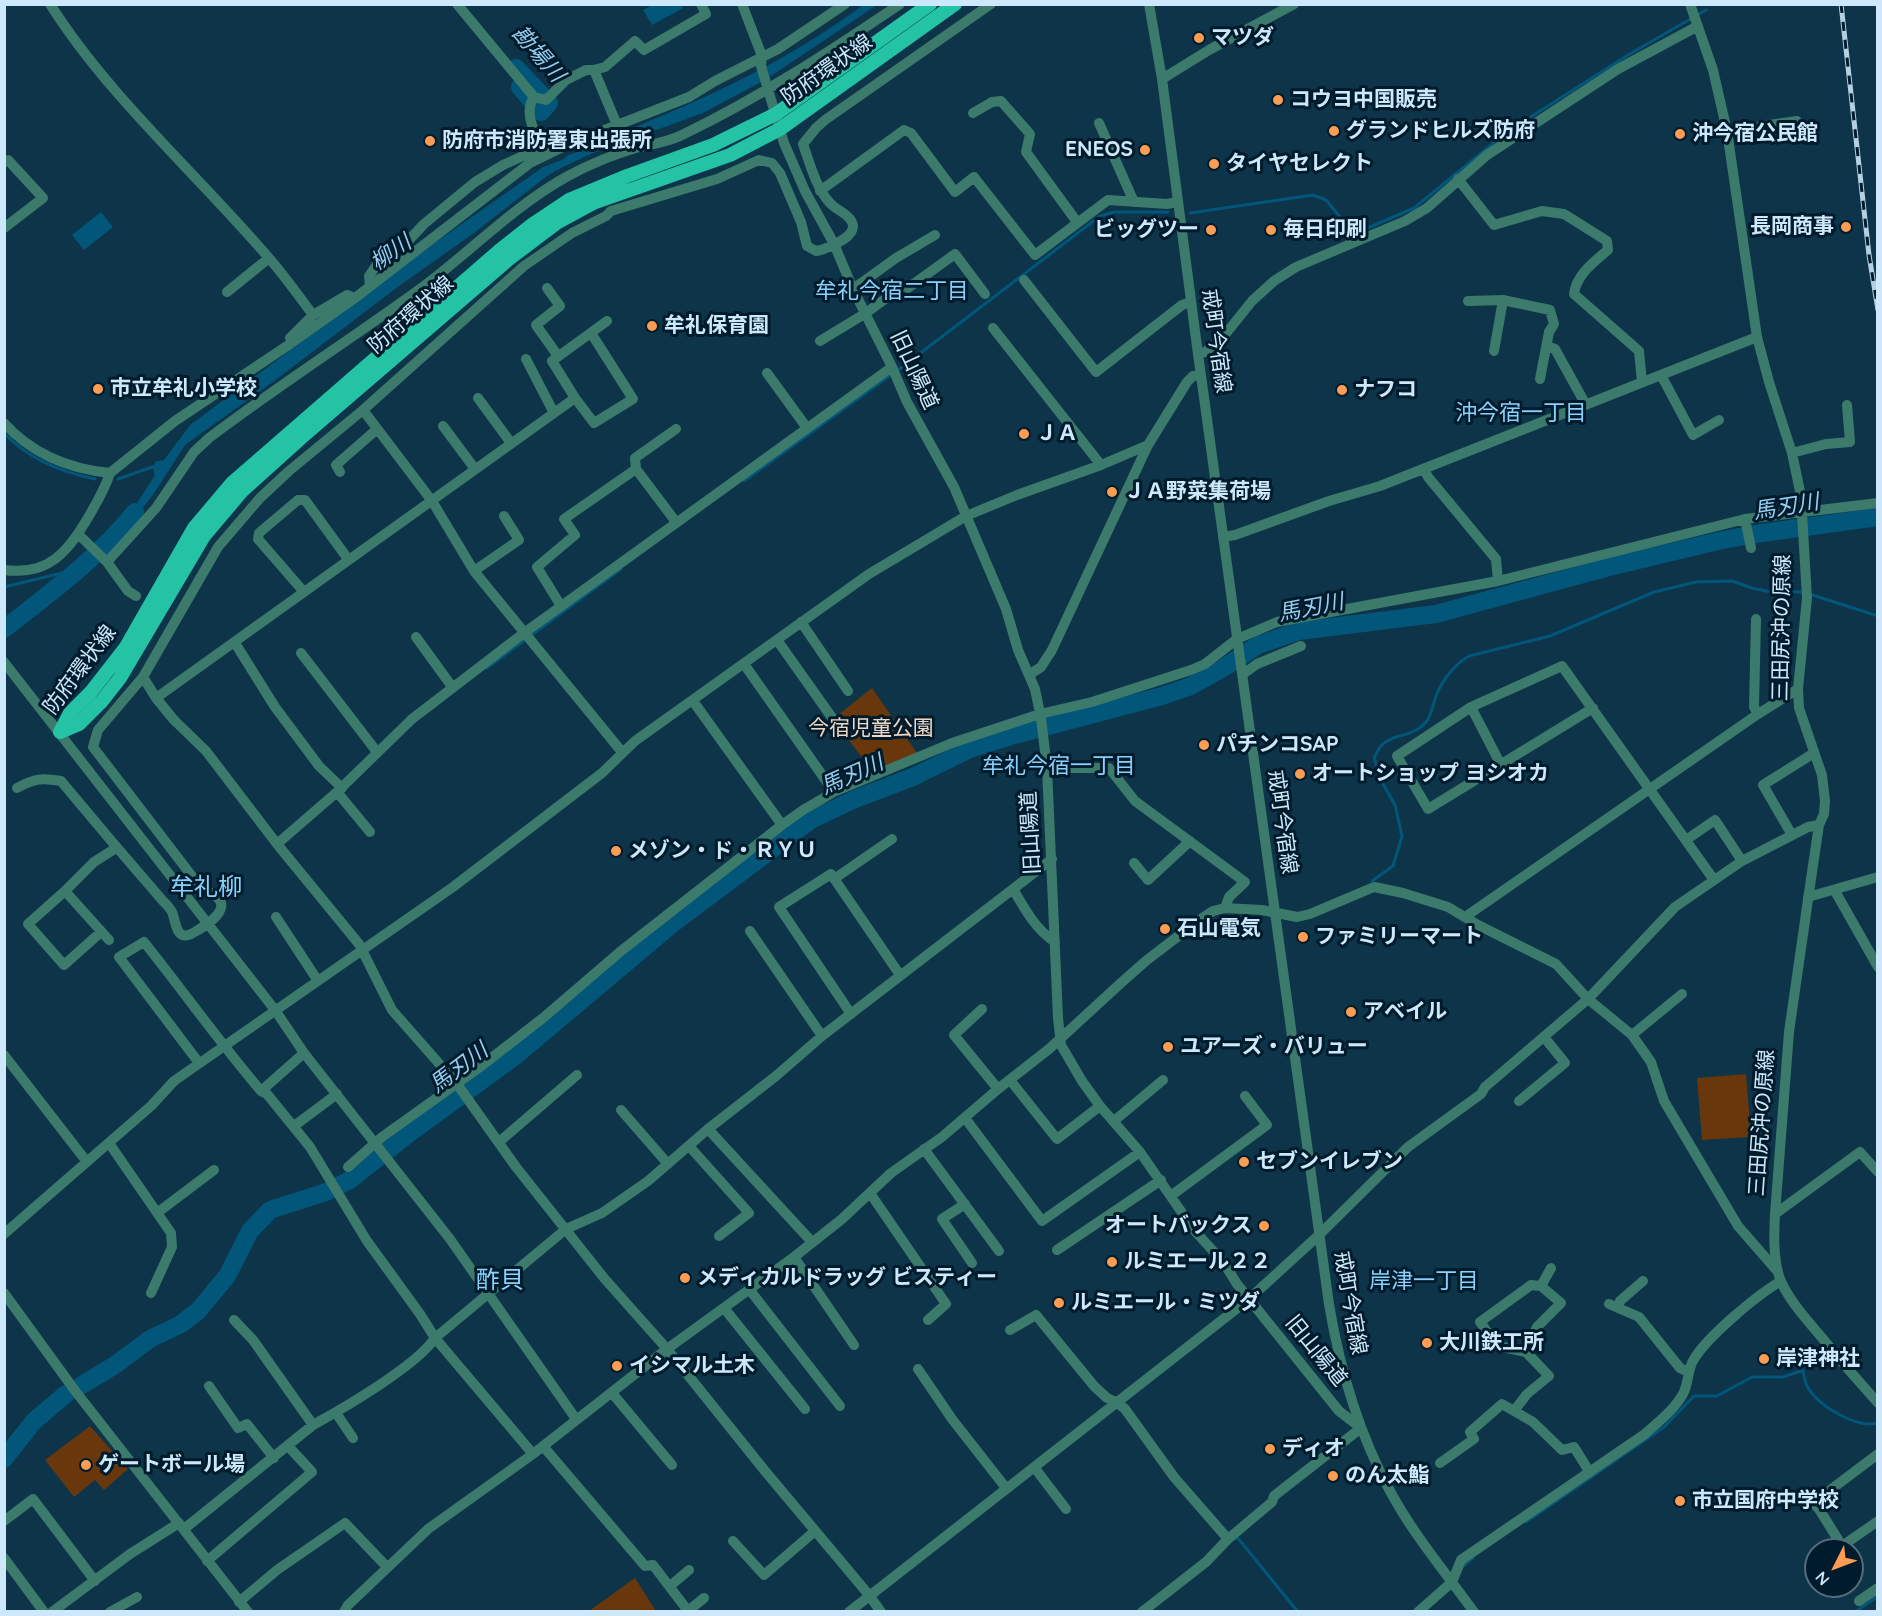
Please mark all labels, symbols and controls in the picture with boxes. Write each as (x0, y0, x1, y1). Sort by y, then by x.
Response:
water label: 勘場川 (506, 20, 570, 88)
place label: マツダ (1211, 25, 1274, 51)
street label: 防府環状線 (777, 30, 877, 110)
marker: マツダ (1192, 31, 1206, 45)
place label: コウヨ中国販売 (1290, 87, 1437, 113)
marker: コウヨ中国販売 (1271, 93, 1285, 107)
place label: グランドヒルズ防府 (1346, 118, 1535, 144)
place label: 沖今宿公民館 (1692, 121, 1818, 147)
marker: グランドヒルズ防府 (1327, 124, 1341, 138)
marker: 沖今宿公民館 (1673, 127, 1687, 141)
place label: 防府市消防署東出張所 (442, 128, 652, 154)
marker: 防府市消防署東出張所 (423, 134, 437, 148)
place label: ENEOS (1065, 137, 1133, 163)
marker: ENEOS (1138, 143, 1152, 157)
place label: タイヤセレクト (1226, 151, 1373, 177)
marker: タイヤセレクト (1207, 157, 1221, 171)
place label: 長岡商事 (1750, 214, 1834, 240)
place label: ビッグツー (1094, 217, 1199, 243)
place label: 毎日印刷 (1283, 217, 1367, 243)
marker: 長岡商事 (1839, 220, 1853, 234)
marker: ビッグツー (1204, 223, 1218, 237)
marker: 毎日印刷 (1264, 223, 1278, 237)
water label: 柳川 (365, 230, 417, 276)
street label: 防府環状線 (363, 271, 459, 359)
district label: 牟礼今宿二丁目 (815, 278, 969, 304)
street label: 戒町今宿線 (1196, 287, 1236, 395)
place label: 牟礼保育園 (664, 313, 769, 339)
marker: 牟礼保育園 (645, 319, 659, 333)
street label: 旧山陽道 (885, 327, 943, 413)
place label: 市立牟礼小学校 (110, 376, 257, 402)
place label: ナフコ (1354, 377, 1417, 403)
marker: 市立牟礼小学校 (91, 382, 105, 396)
marker: ナフコ (1335, 383, 1349, 397)
district label: 沖今宿一丁目 (1455, 400, 1587, 426)
place label: ＪＡ (1036, 421, 1078, 447)
marker: ＪＡ (1017, 427, 1031, 441)
place label: ＪＡ野菜集荷場 (1124, 479, 1271, 505)
marker: ＪＡ野菜集荷場 (1105, 485, 1119, 499)
water label: 馬刃川 (1751, 489, 1821, 525)
street label: 三田尻沖の原線 (1768, 554, 1796, 702)
water label: 馬刃川 (1276, 589, 1346, 627)
street label: 防府環状線 (38, 620, 122, 720)
park label: 今宿児童公園 (808, 716, 934, 742)
place label: パチンコSAP (1216, 732, 1339, 758)
marker: パチンコSAP (1197, 738, 1211, 752)
water label: 馬刃川 (816, 750, 888, 800)
district label: 牟礼今宿一丁目 (982, 753, 1136, 779)
place label: オートショップ ヨシオカ (1312, 761, 1549, 787)
marker: オートショップ ヨシオカ (1293, 767, 1307, 781)
street label: 戒町今宿線 (1262, 768, 1302, 876)
street label: 旧山陽道 (1016, 790, 1046, 876)
place label: メゾン・ド・ＲＹＵ (628, 838, 817, 864)
marker: メゾン・ド・ＲＹＵ (609, 844, 623, 858)
district label: 牟礼柳 (170, 874, 242, 902)
place label: 石山電気 (1177, 916, 1261, 942)
marker: 石山電気 (1158, 922, 1172, 936)
place label: ファミリーマート (1315, 924, 1483, 950)
marker: ファミリーマート (1296, 930, 1310, 944)
place label: アベイル (1363, 999, 1447, 1025)
marker: アベイル (1344, 1005, 1358, 1019)
place label: ユアーズ・バリュー (1180, 1034, 1368, 1060)
water label: 馬刃川 (425, 1038, 493, 1098)
marker: ユアーズ・バリュー (1161, 1040, 1175, 1054)
street label: 三田尻沖の原線 (1744, 1049, 1780, 1197)
place label: セブンイレブン (1256, 1149, 1403, 1175)
marker: セブンイレブン (1237, 1155, 1251, 1169)
place label: オートバックス (1105, 1213, 1252, 1239)
marker: オートバックス (1257, 1219, 1271, 1233)
place label: ルミエール２２ (1124, 1249, 1271, 1275)
street label: 戒町今宿線 (1328, 1249, 1372, 1357)
marker: ルミエール２２ (1105, 1255, 1119, 1269)
place label: メディカルドラッグ ビスティー (697, 1265, 997, 1291)
district label: 酢貝 (476, 1267, 524, 1295)
district label: 岸津一丁目 (1369, 1268, 1479, 1294)
marker: メディカルドラッグ ビスティー (678, 1271, 692, 1285)
place label: ルミエール・ミツダ (1071, 1290, 1260, 1316)
marker: ルミエール・ミツダ (1052, 1296, 1066, 1310)
street label: 旧山陽道 (1280, 1310, 1352, 1392)
place label: 大川鉄工所 (1439, 1330, 1544, 1356)
marker: 大川鉄工所 (1420, 1336, 1434, 1350)
place label: 岸津神社 (1776, 1346, 1860, 1372)
marker: 岸津神社 (1757, 1352, 1771, 1366)
place label: イシマル土木 (629, 1353, 755, 1379)
marker: イシマル土木 (610, 1359, 624, 1373)
place label: ディオ (1282, 1436, 1345, 1462)
marker: ディオ (1263, 1442, 1277, 1456)
place label: ゲートボール場 (98, 1452, 245, 1478)
marker: ゲートボール場 (79, 1458, 93, 1472)
place label: のん太鮨 (1345, 1463, 1429, 1489)
marker: のん太鮨 (1326, 1469, 1340, 1483)
place label: 市立国府中学校 (1692, 1488, 1839, 1514)
marker: 市立国府中学校 (1673, 1494, 1687, 1508)
north arrow (1804, 1538, 1864, 1598)
text: N (1811, 1568, 1833, 1590)

